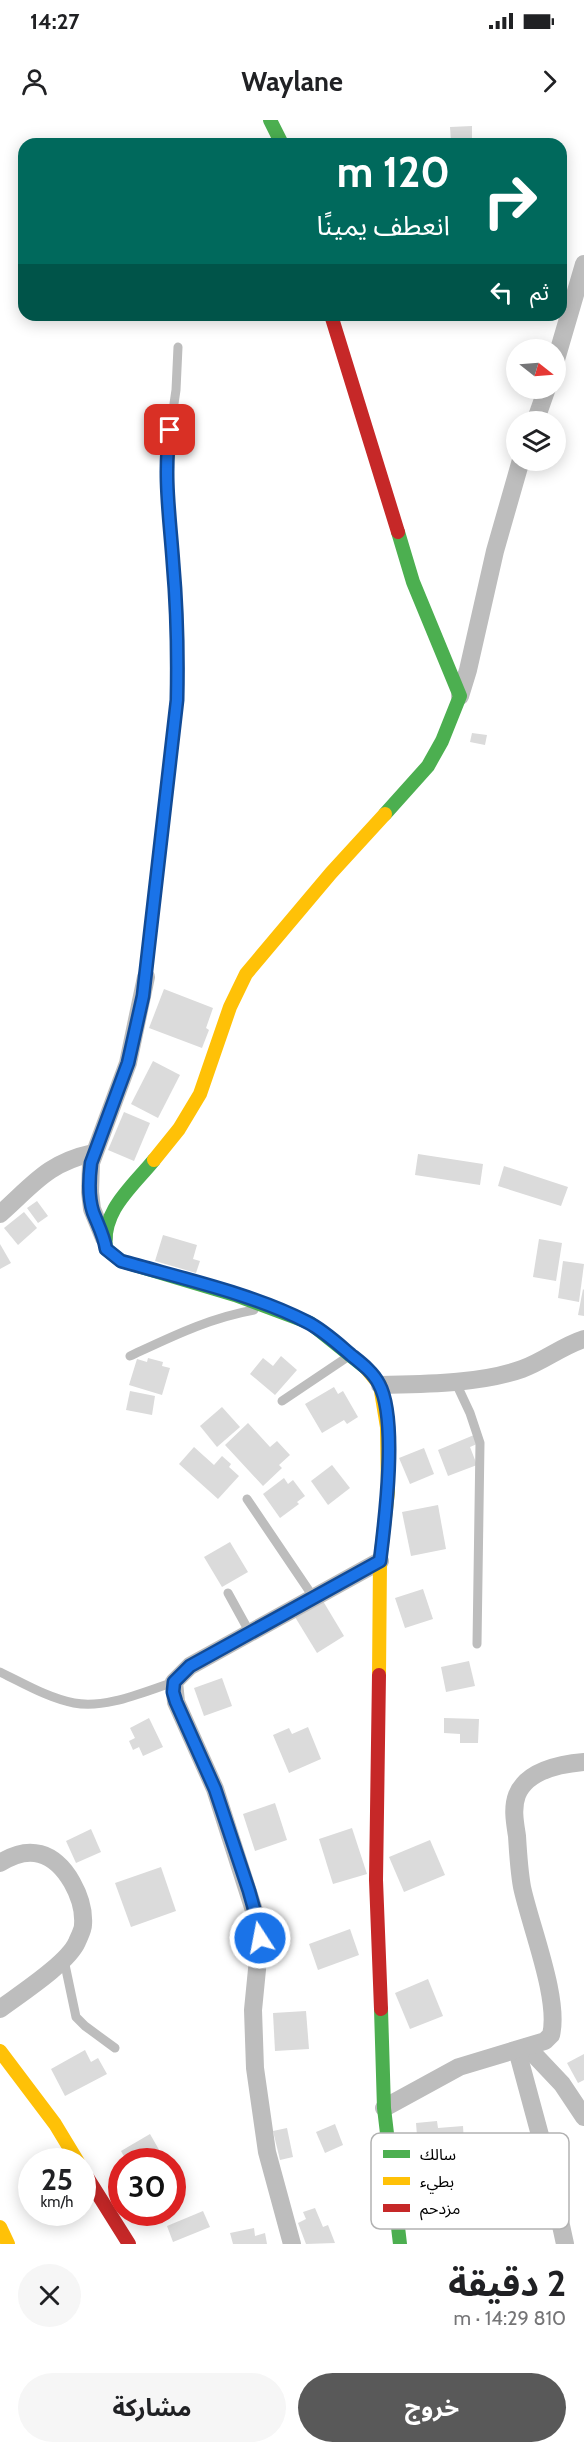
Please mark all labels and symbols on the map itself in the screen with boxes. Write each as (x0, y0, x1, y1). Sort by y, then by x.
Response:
north arrow (506, 339, 566, 399)
pin (144, 404, 195, 455)
position arrow (228, 1906, 292, 1970)
legend (371, 2133, 569, 2229)
text: سالك (420, 2145, 456, 2164)
speed limit sign: 30 (108, 2148, 186, 2226)
text: بطيء (420, 2172, 454, 2194)
text: مزدحم (420, 2199, 460, 2221)

